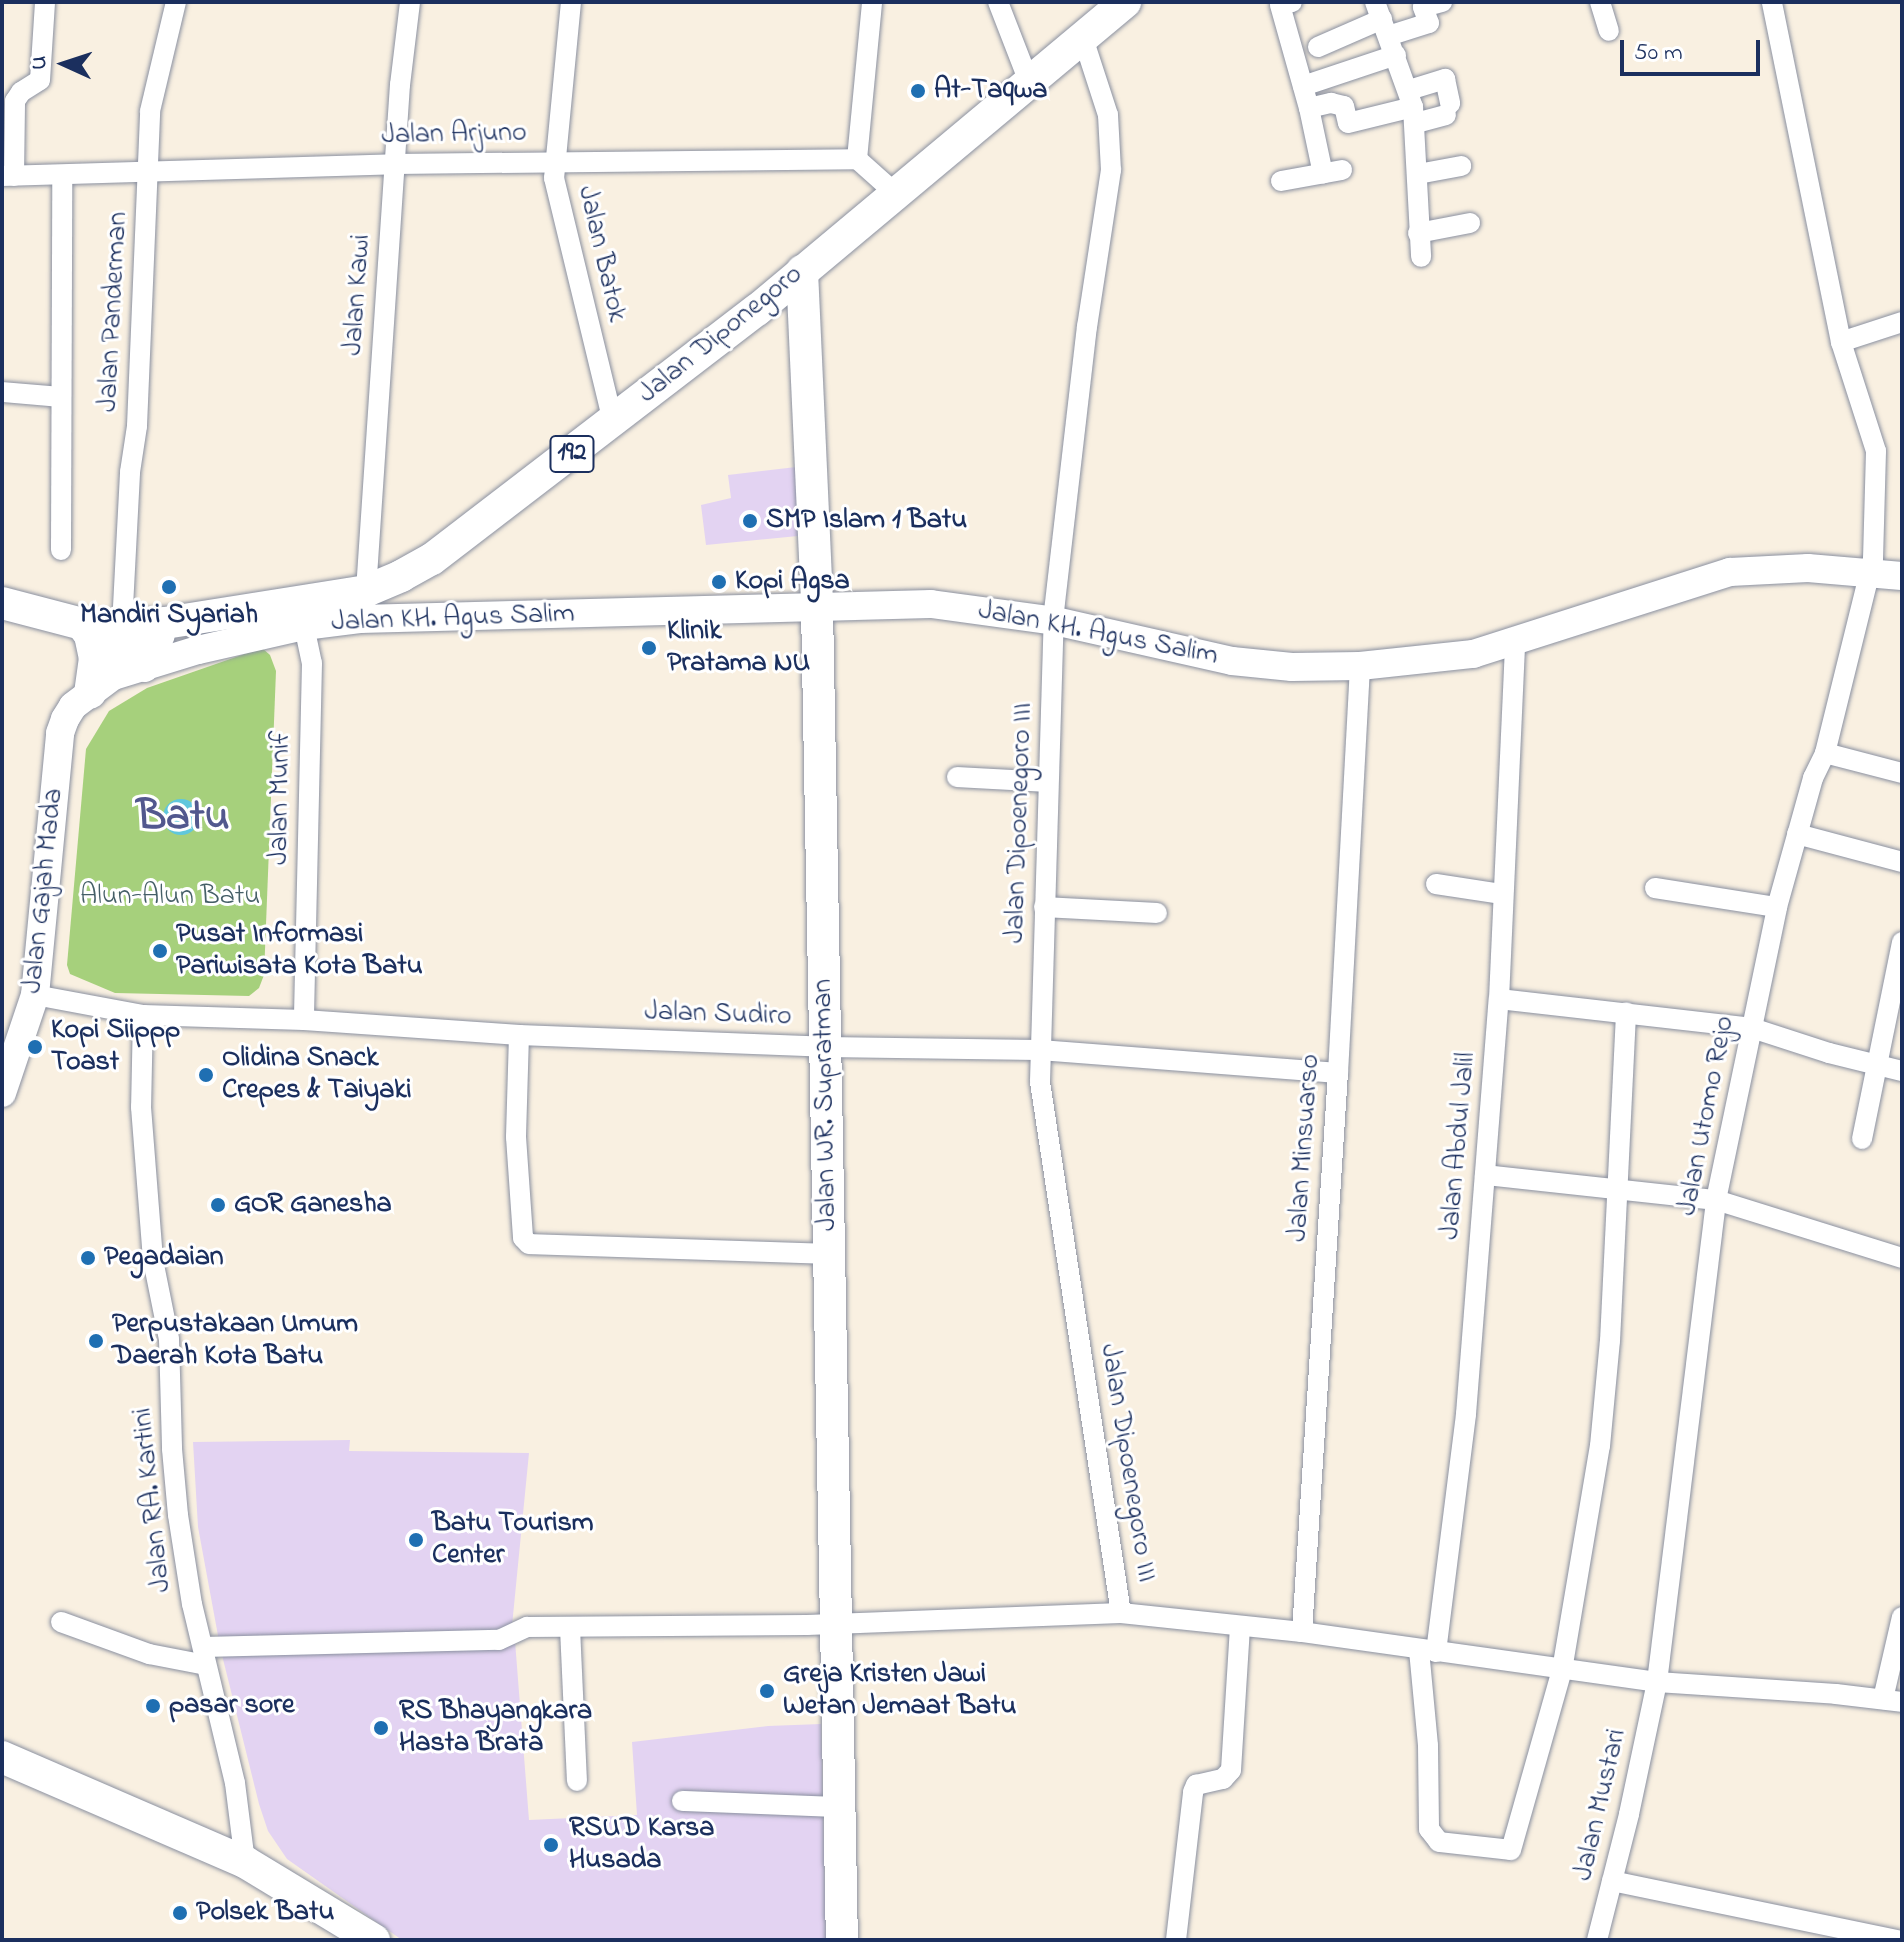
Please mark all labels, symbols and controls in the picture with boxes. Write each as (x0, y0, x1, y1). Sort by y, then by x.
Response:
north arrow (24, 24, 104, 104)
scale bar (1624, 24, 1764, 74)
text: 50 m (1634, 36, 1683, 71)
text: U (24, 55, 56, 71)
place label: At-Taqwa (934, 74, 1047, 108)
marker: At-Taqwa (909, 82, 927, 100)
street label: Jalan Arjuno (381, 117, 527, 153)
street label: Jalan Batok (569, 183, 633, 325)
street label: Jalan Panderman (92, 211, 136, 413)
street label: Jalan Kawi (337, 233, 379, 357)
street label: Jalan Diponegoro (632, 259, 810, 411)
road number: 192 (548, 432, 596, 476)
place label: SMP Islam 1 Batu (766, 504, 967, 538)
marker: SMP Islam 1 Batu (741, 512, 759, 530)
place label: Kopi Agsa (735, 565, 850, 599)
marker: Kopi Agsa (710, 573, 728, 591)
marker: Mandiri Syariah (160, 578, 178, 596)
street label: Jalan KH. Agus Salim (975, 594, 1221, 674)
street label: Jalan KH. Agus Salim (331, 598, 575, 640)
place label: Mandiri Syariah (80, 599, 258, 633)
place label: Klinik Pratama NU (667, 615, 810, 681)
marker: Klinik Pratama NU (638, 637, 660, 659)
street label: Jalan Dipoenegoro III (999, 702, 1041, 944)
street label: Jalan Munif (263, 731, 299, 865)
street label: Jalan Gajah Mada (17, 787, 71, 995)
district label: Batu (136, 791, 230, 843)
park label: Alun-Alun Batu (80, 880, 260, 914)
place label: Pusat Informasi Pariwisata Kota Batu (176, 918, 423, 984)
marker: Pusat Informasi Pariwisata Kota Batu (151, 942, 169, 960)
street label: Jalan WR. Supratman (807, 979, 845, 1231)
street label: Jalan Sudiro (644, 996, 792, 1034)
street label: Jalan Utomo Rejo (1671, 1013, 1743, 1219)
place label: Kopi Siippp Toast (51, 1014, 180, 1080)
marker: Kopi Siippp Toast (26, 1038, 44, 1056)
place label: Olidina Snack Crepes & Taiyaki (222, 1042, 412, 1108)
street label: Jalan Abdul Jalil (1434, 1051, 1484, 1241)
street label: Jalan Minsuarso (1282, 1053, 1328, 1243)
marker: Olidina Snack Crepes & Taiyaki (197, 1066, 215, 1084)
place label: GOR Ganesha (234, 1188, 392, 1222)
marker: GOR Ganesha (209, 1196, 227, 1214)
place label: Pegadaian (104, 1241, 224, 1275)
marker: Pegadaian (79, 1249, 97, 1267)
place label: Perpustakaan Umum Daerah Kota Batu (112, 1308, 358, 1374)
marker: Perpustakaan Umum Daerah Kota Batu (87, 1332, 105, 1350)
street label: Jalan Dipoenegoro III (1092, 1341, 1162, 1585)
street label: Jalan RA. Kartini (127, 1406, 179, 1594)
place label: Batu Tourism Center (432, 1507, 593, 1573)
marker: Batu Tourism Center (407, 1531, 425, 1549)
place label: Greja Kristen Jawi Wetan Jemaat Batu (783, 1658, 1016, 1724)
marker: Greja Kristen Jawi Wetan Jemaat Batu (758, 1682, 776, 1700)
place label: pasar sore (169, 1689, 294, 1723)
place label: RS Bhayangkara Hasta Brata (399, 1695, 592, 1761)
marker: pasar sore (144, 1697, 162, 1715)
marker: RS Bhayangkara Hasta Brata (370, 1717, 392, 1739)
street label: Jalan Mustari (1567, 1726, 1635, 1884)
place label: RSUD Karsa Husada (569, 1812, 714, 1878)
marker: RSUD Karsa Husada (540, 1834, 562, 1856)
place label: Polsek Batu (196, 1896, 334, 1930)
marker: Polsek Batu (171, 1904, 189, 1922)

